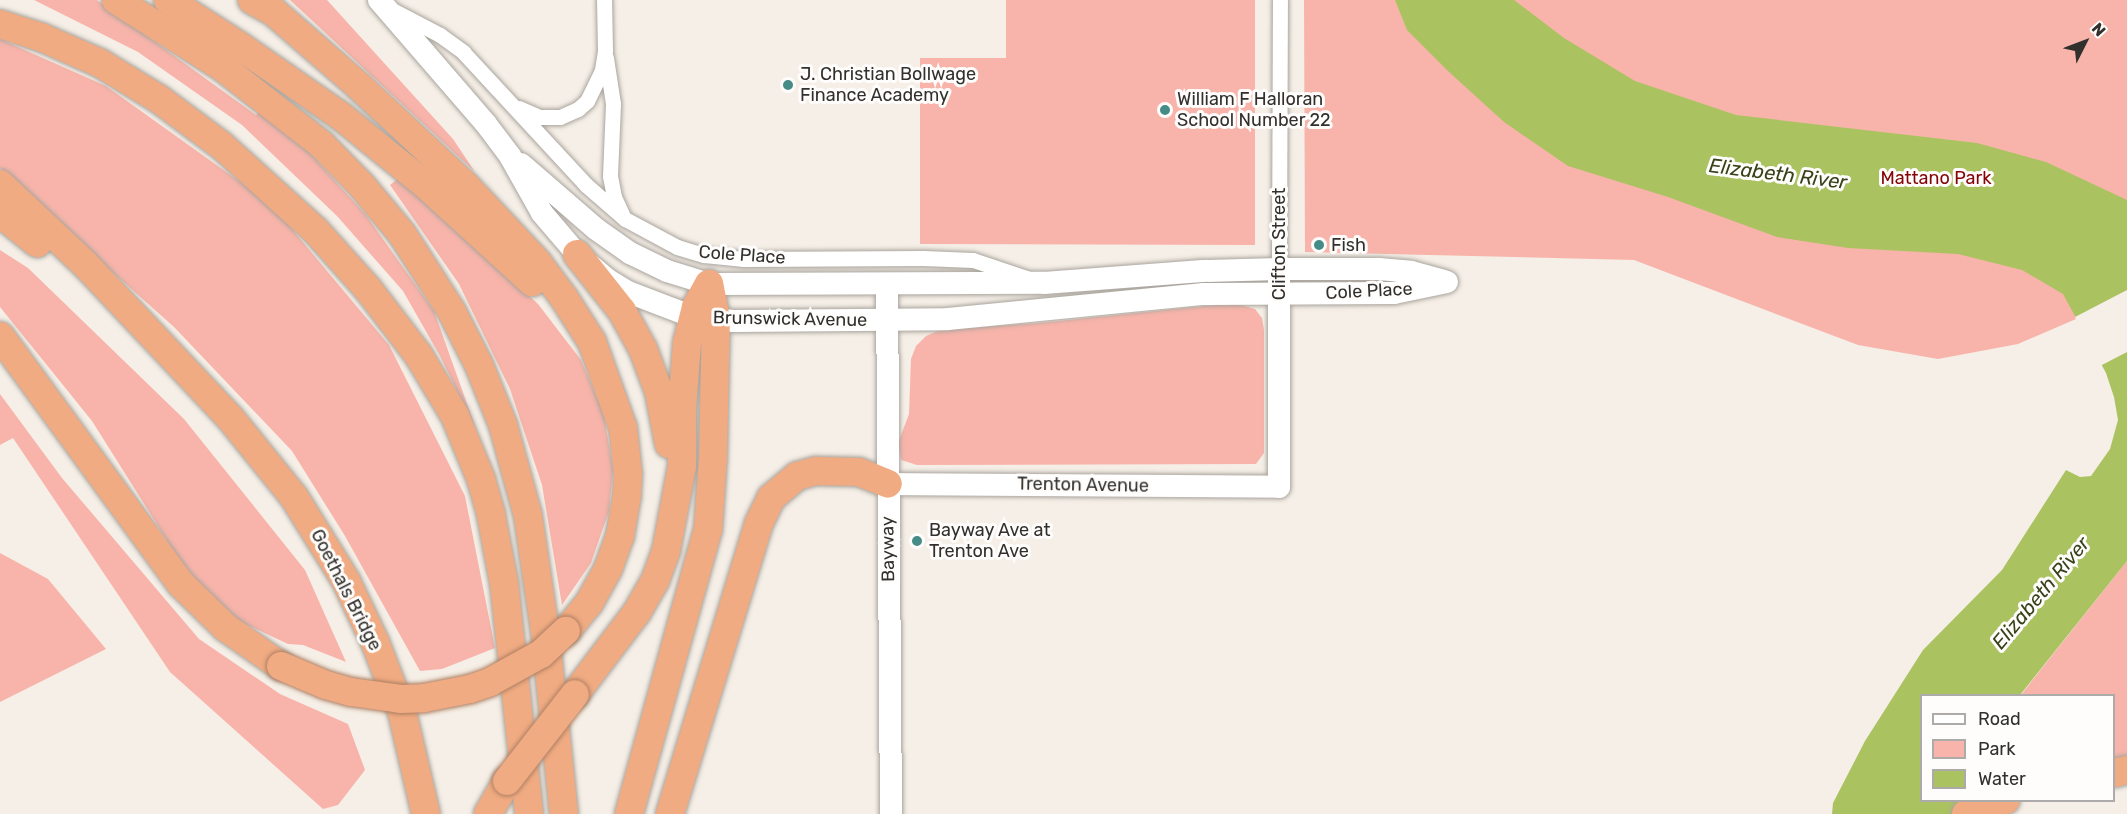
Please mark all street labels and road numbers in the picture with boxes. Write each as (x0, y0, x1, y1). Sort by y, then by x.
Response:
street label: Clifton Street (1268, 188, 1290, 300)
street label: Cole Place (698, 241, 786, 269)
street label: Cole Place (1325, 278, 1413, 304)
street label: Brunswick Avenue (712, 307, 868, 331)
street label: Trenton Avenue (1017, 473, 1149, 497)
street label: Bayway (877, 516, 899, 582)
street label: Goethals Bridge (306, 526, 386, 654)

